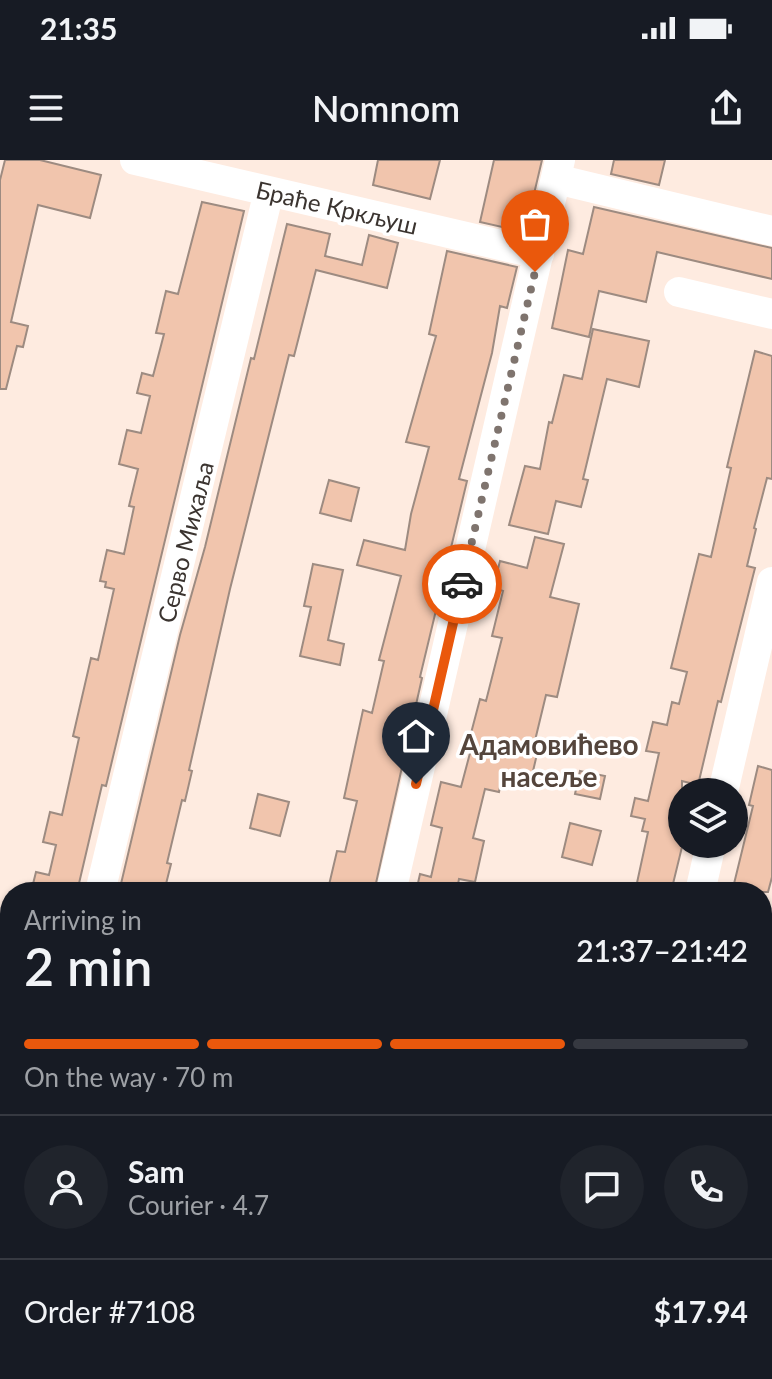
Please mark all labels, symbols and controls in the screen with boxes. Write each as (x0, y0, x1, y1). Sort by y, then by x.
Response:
text: 21:35 (40, 10, 117, 46)
icon: menu (24, 86, 68, 130)
text: Nomnom (312, 86, 460, 130)
icon: share (704, 86, 748, 130)
street label: Браће Кркљуш (253, 174, 421, 240)
pin (501, 190, 569, 272)
icon: bag (513, 202, 557, 246)
street label: Серво Михаља (151, 458, 219, 626)
courier (422, 544, 502, 624)
icon: car (440, 562, 484, 606)
pin (382, 702, 450, 784)
icon: home (394, 714, 438, 758)
district label: Адамовићево насеље (458, 727, 639, 793)
map controls (668, 778, 748, 858)
button: layers (668, 778, 748, 858)
text: Arriving in (24, 904, 142, 936)
text: 21:37–21:42 (576, 932, 748, 968)
text: 2 min (24, 935, 152, 997)
text: On the way · 70 m (24, 1061, 233, 1093)
button: person (24, 1145, 108, 1229)
button: chat (560, 1145, 644, 1229)
button: phone (664, 1145, 748, 1229)
text: Sam (128, 1153, 185, 1189)
text: Courier · 4.7 (128, 1189, 269, 1221)
text: Order #7108 (24, 1293, 196, 1329)
text: $17.94 (654, 1293, 748, 1329)

